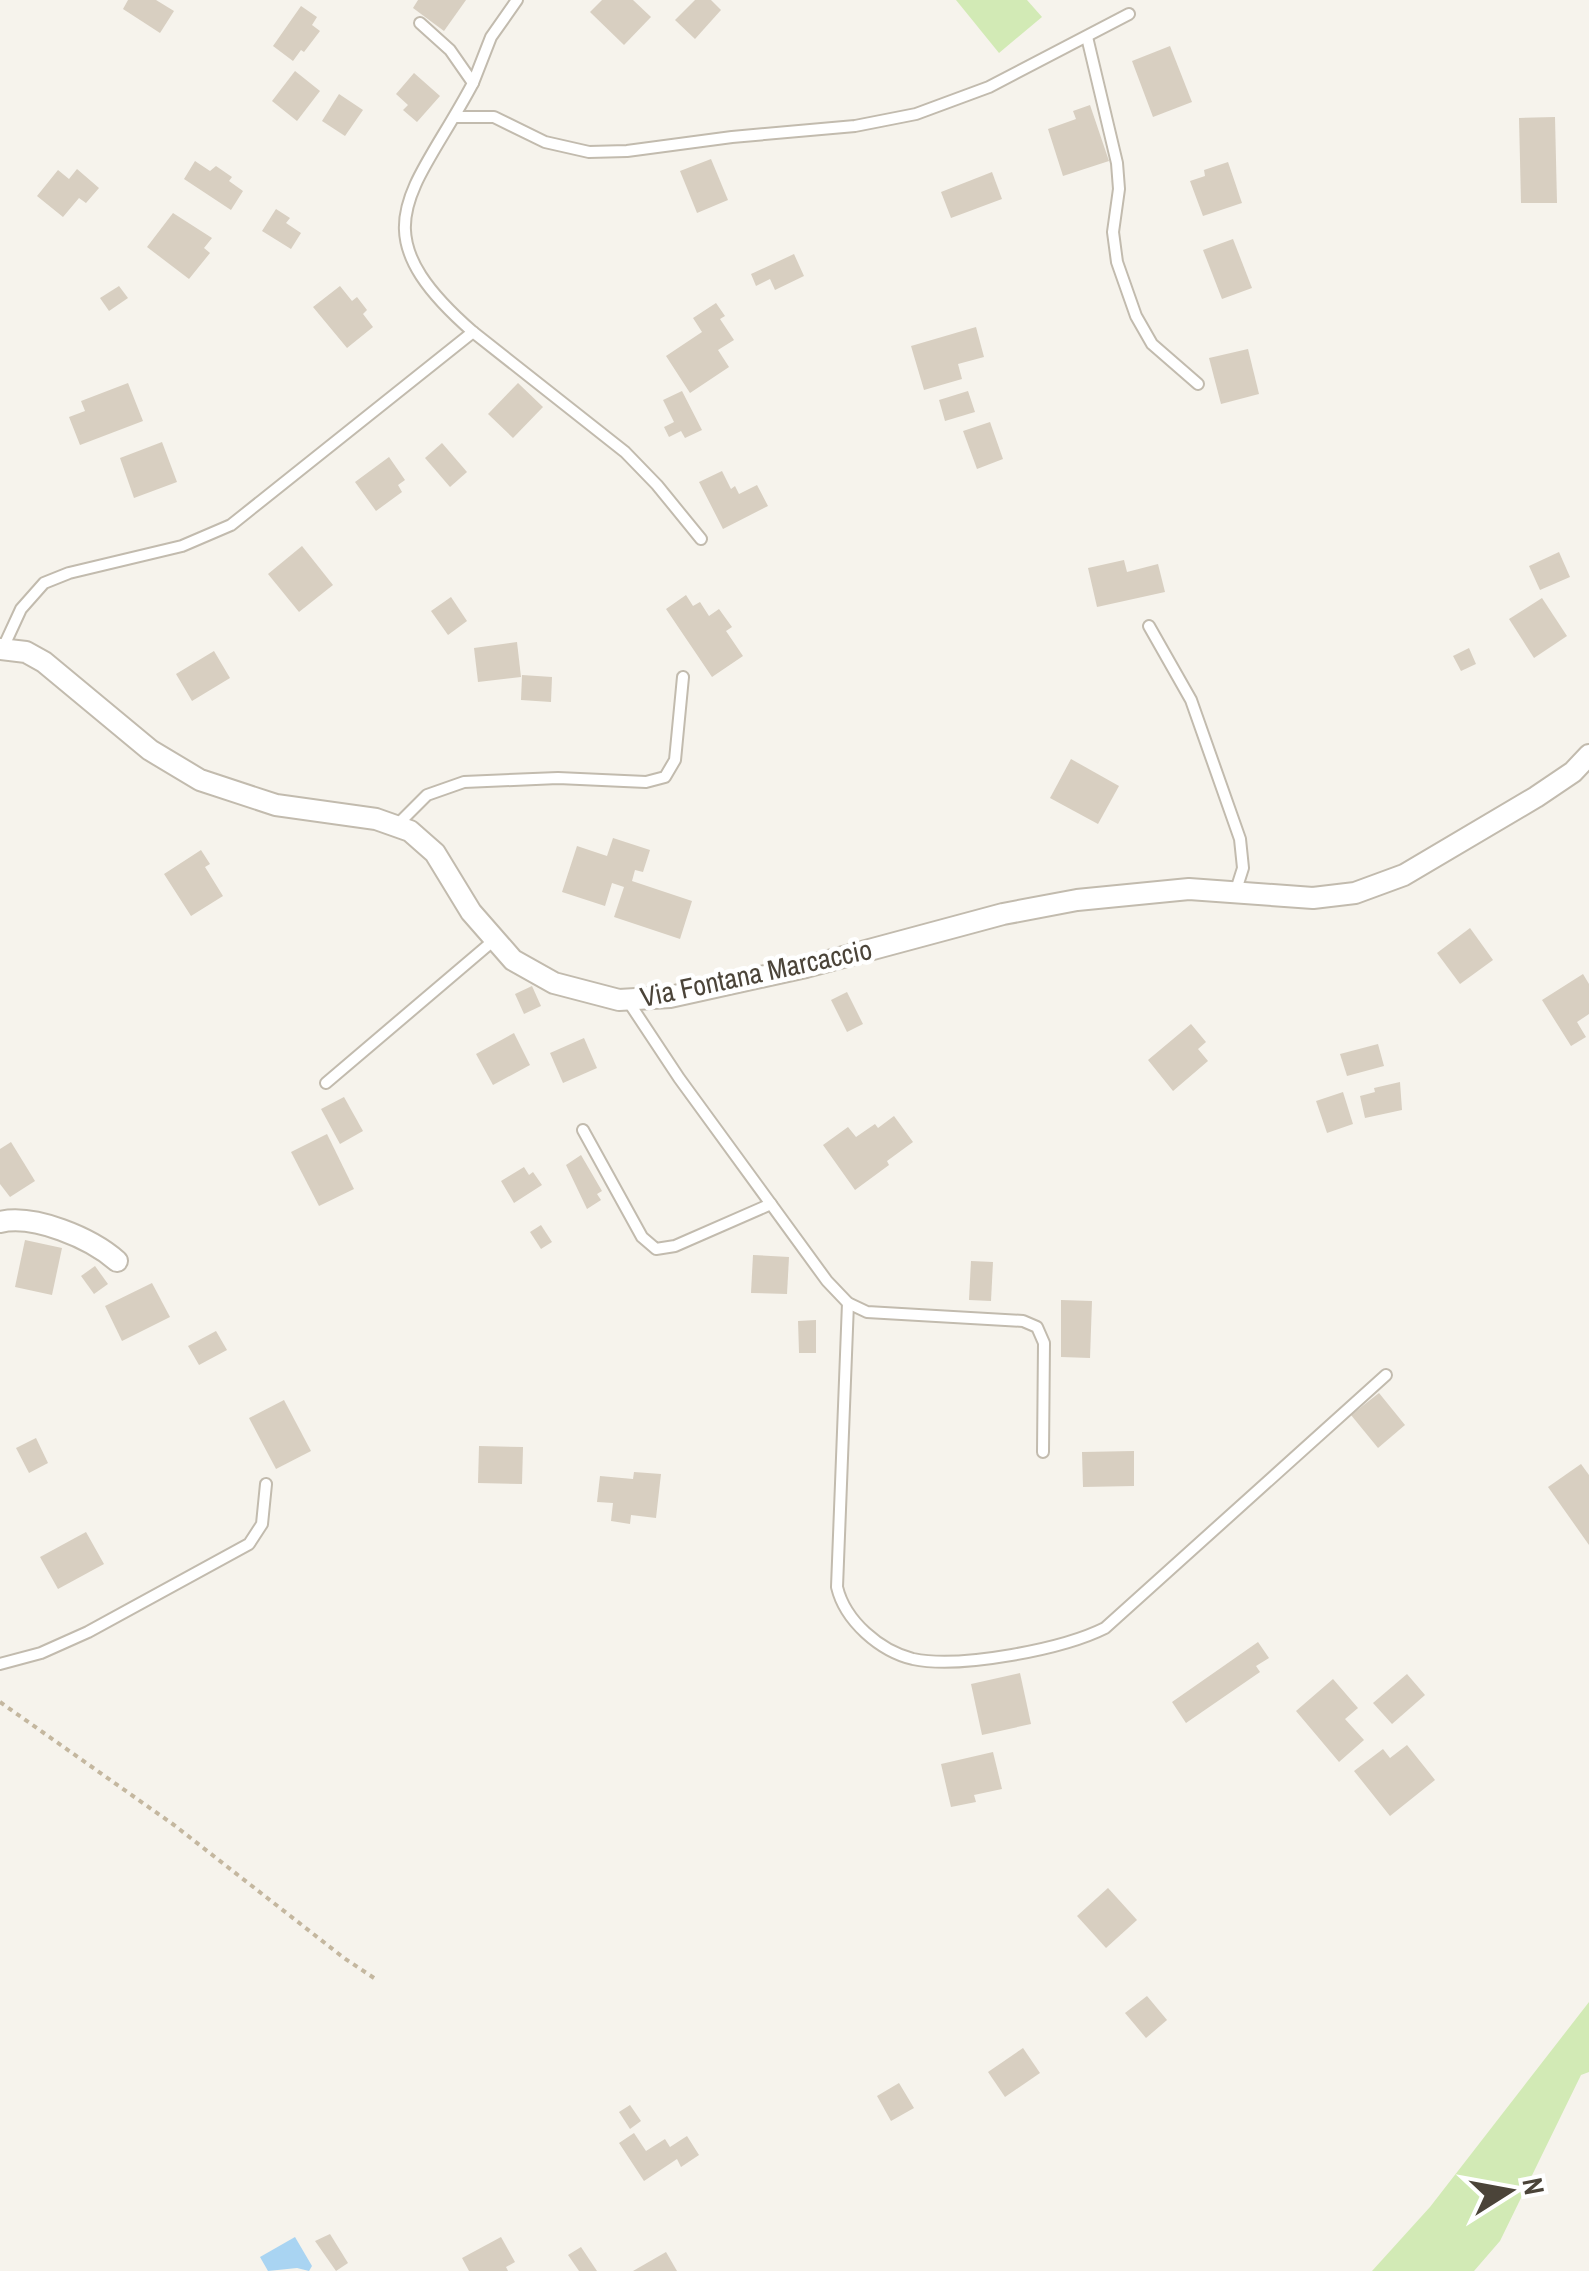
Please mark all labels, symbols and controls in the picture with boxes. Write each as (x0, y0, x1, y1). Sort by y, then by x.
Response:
street label: Via Fontana Marcaccio (637, 930, 875, 1016)
north arrow (1459, 2141, 1559, 2241)
text: N (1513, 2174, 1554, 2198)

